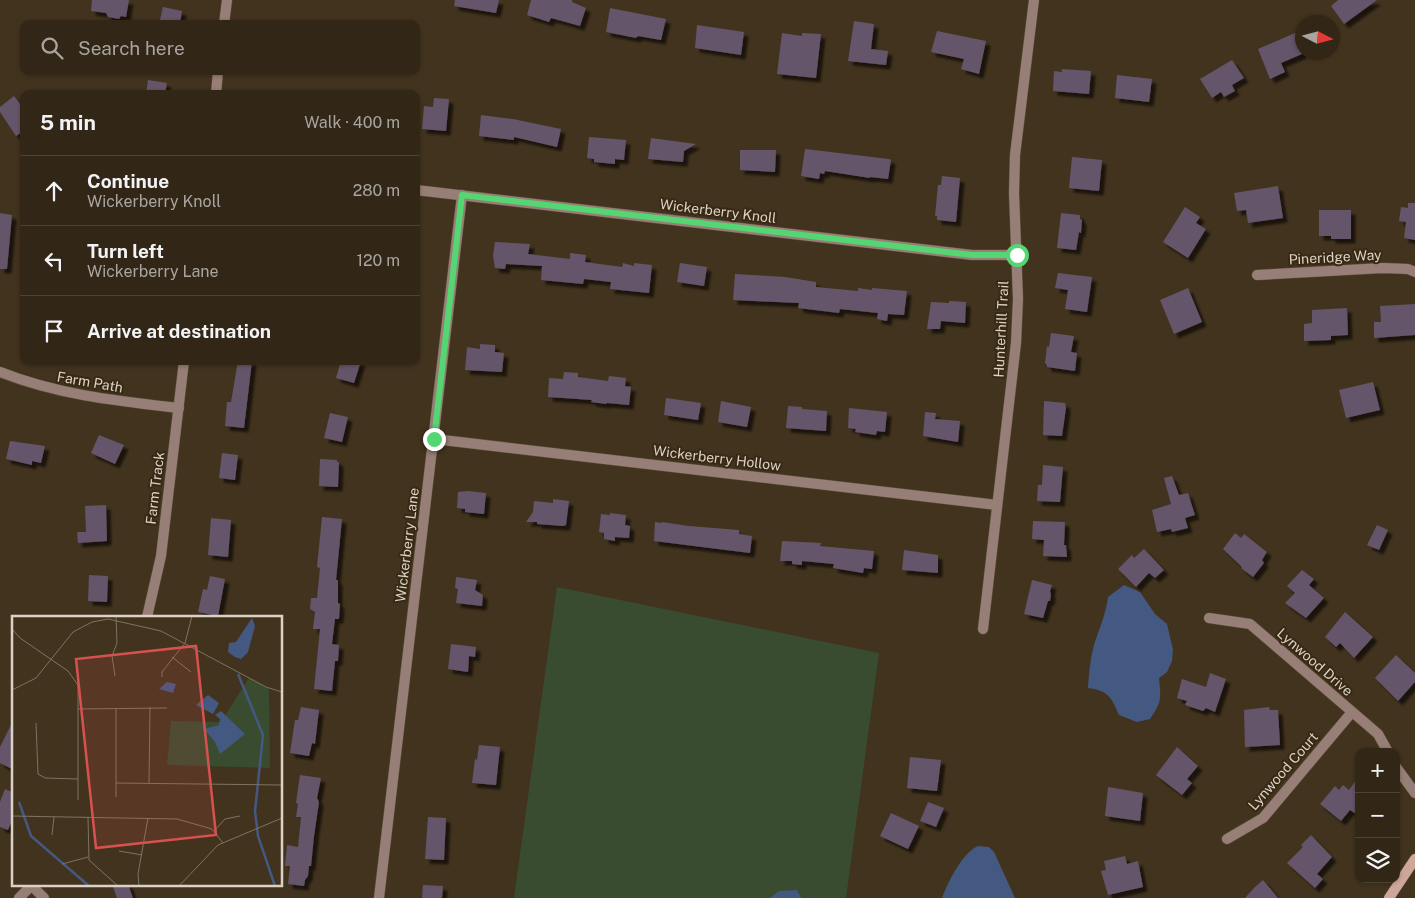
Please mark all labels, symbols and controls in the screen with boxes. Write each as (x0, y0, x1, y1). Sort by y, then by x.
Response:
north arrow (1295, 15, 1340, 60)
search box (20, 20, 420, 75)
icon: search (38, 34, 66, 62)
text: Search here (78, 37, 185, 59)
text: 5 min (40, 110, 96, 135)
text: Walk · 400 m (304, 113, 400, 132)
text: Continue (87, 170, 169, 192)
icon: ahead (40, 177, 68, 205)
text: 280 m (353, 181, 400, 200)
text: Wickerberry Knoll (87, 192, 221, 211)
street label: Wickerberry Knoll (659, 196, 777, 226)
text: Turn left (87, 240, 164, 262)
route start (1006, 244, 1029, 267)
icon: left (40, 247, 68, 275)
street label: Pineridge Way (1288, 247, 1382, 267)
text: 120 m (356, 251, 400, 270)
text: Wickerberry Lane (87, 262, 219, 281)
street label: Hunterhill Trail (990, 280, 1012, 378)
icon: arrive (40, 317, 68, 345)
text: Arrive at destination (87, 320, 271, 342)
street label: Farm Path (56, 368, 124, 396)
route end (423, 428, 446, 451)
street label: Wickerberry Hollow (652, 442, 782, 474)
street label: Farm Track (143, 451, 167, 525)
street label: Wickerberry Lane (392, 487, 422, 603)
inset map (12, 616, 282, 886)
street label: Lynwood Drive (1274, 625, 1356, 699)
street label: Lynwood Court (1245, 729, 1321, 813)
map controls (1355, 748, 1400, 883)
button: + (1355, 748, 1400, 793)
button: − (1355, 793, 1400, 838)
button: layers (1355, 838, 1400, 883)

